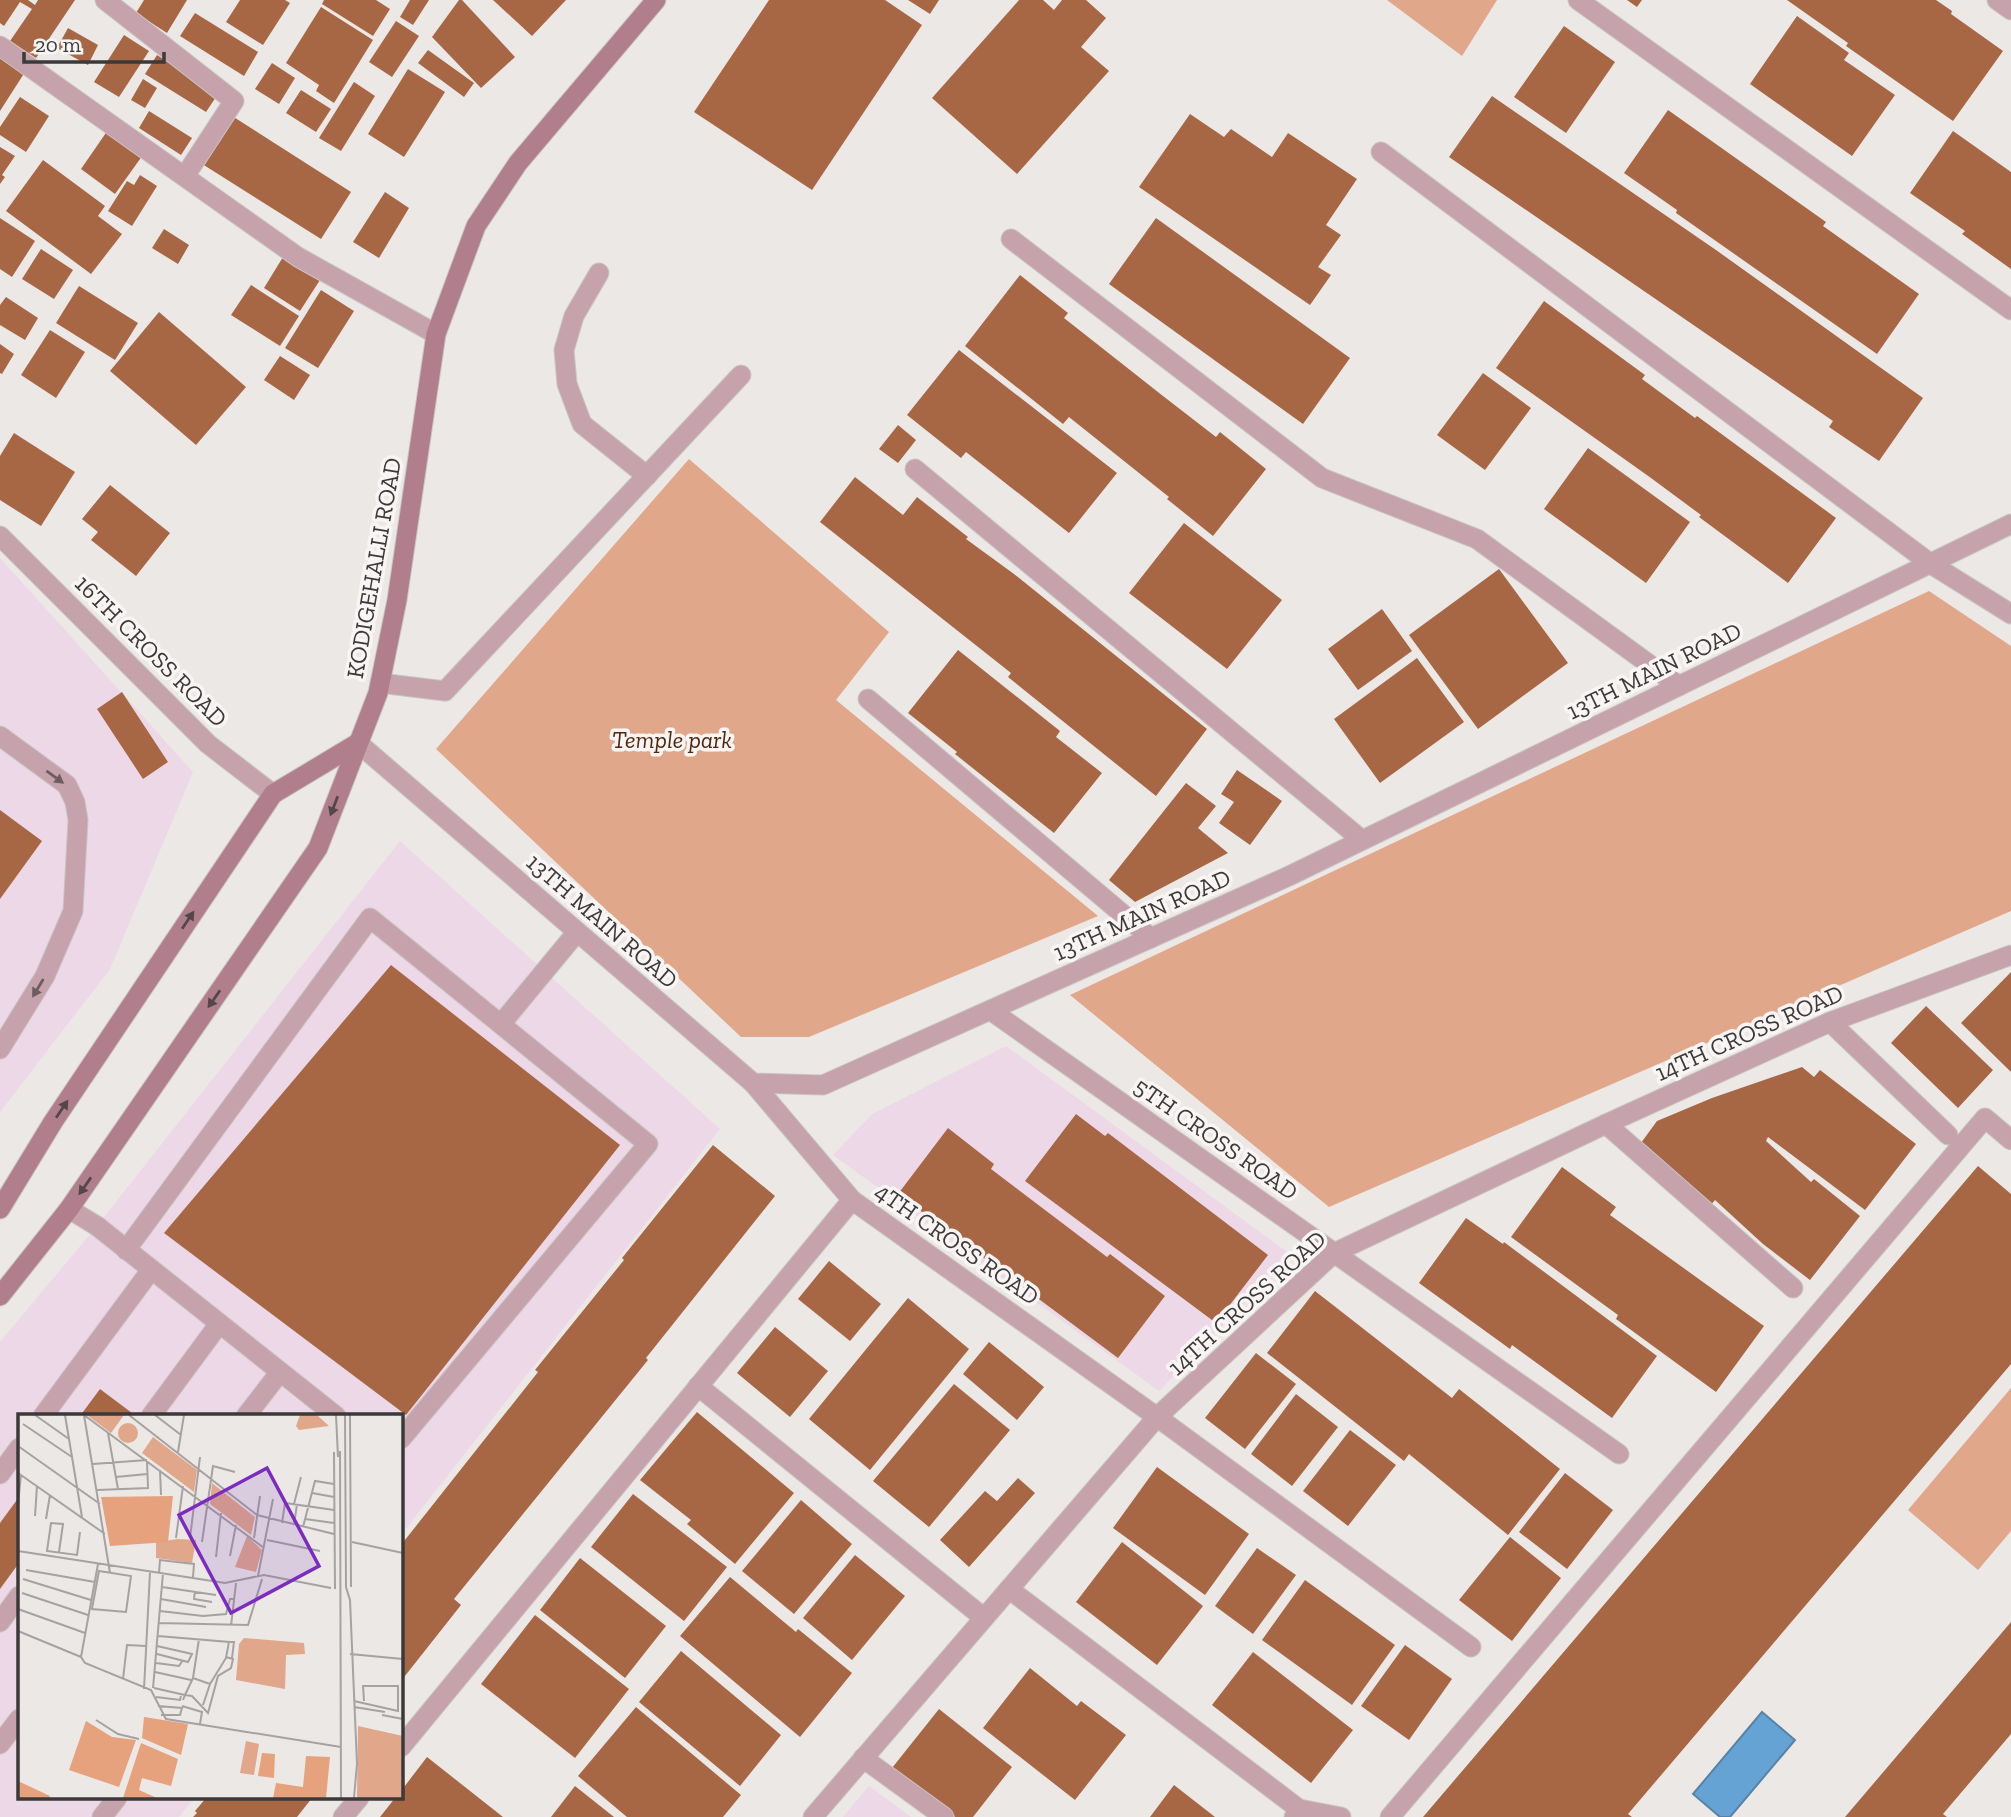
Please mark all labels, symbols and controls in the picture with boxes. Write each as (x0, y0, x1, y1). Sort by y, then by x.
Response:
scale bar (24, 21, 164, 65)
text: 20 m (35, 32, 81, 57)
street label: KODIGEHALLI ROAD (340, 455, 407, 680)
street label: 16TH CROSS ROAD (69, 569, 233, 733)
street label: 13TH MAIN ROAD (1562, 616, 1746, 725)
park label: Temple park (612, 725, 732, 754)
one-way arrow (46, 769, 64, 783)
one-way arrow (328, 796, 339, 817)
street label: 13TH MAIN ROAD (521, 847, 684, 994)
street label: 13TH MAIN ROAD (1049, 862, 1235, 967)
one-way arrow (182, 910, 195, 930)
one-way arrow (31, 978, 44, 998)
street label: 14TH CROSS ROAD (1650, 978, 1847, 1087)
one-way arrow (207, 990, 221, 1008)
street label: 5TH CROSS ROAD (1129, 1071, 1304, 1206)
one-way arrow (55, 1100, 69, 1118)
street label: 4TH CROSS ROAD (870, 1176, 1045, 1311)
one-way arrow (78, 1177, 92, 1195)
street label: 14TH CROSS ROAD (1162, 1224, 1332, 1381)
inset map (18, 1414, 402, 1800)

